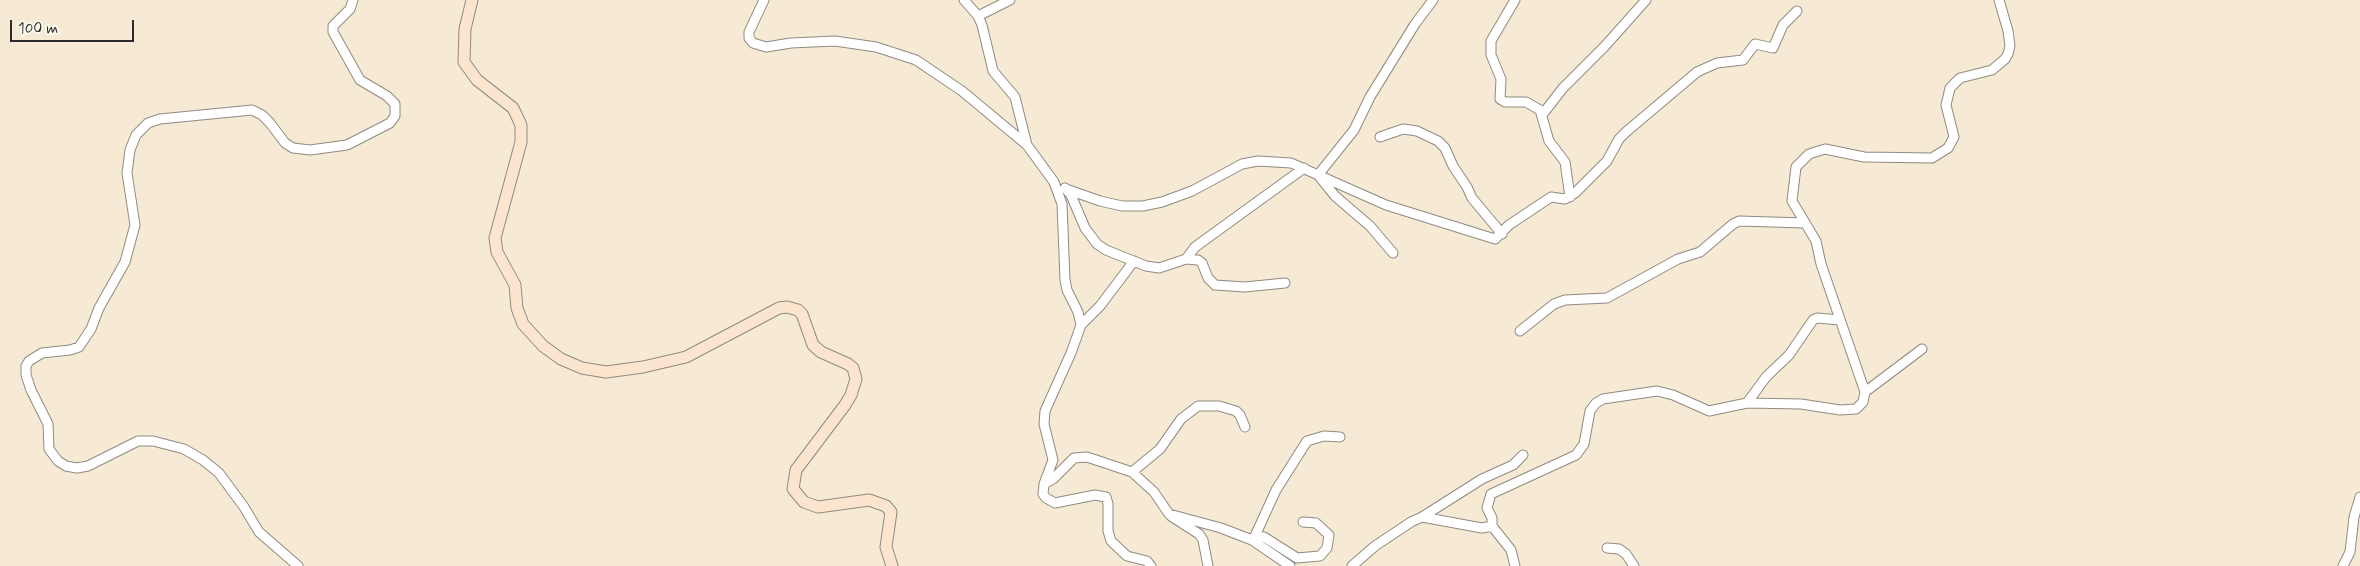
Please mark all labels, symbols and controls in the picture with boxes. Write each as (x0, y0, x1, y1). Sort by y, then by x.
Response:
scale bar (12, 10, 136, 42)
text: 100 m (18, 19, 58, 39)

